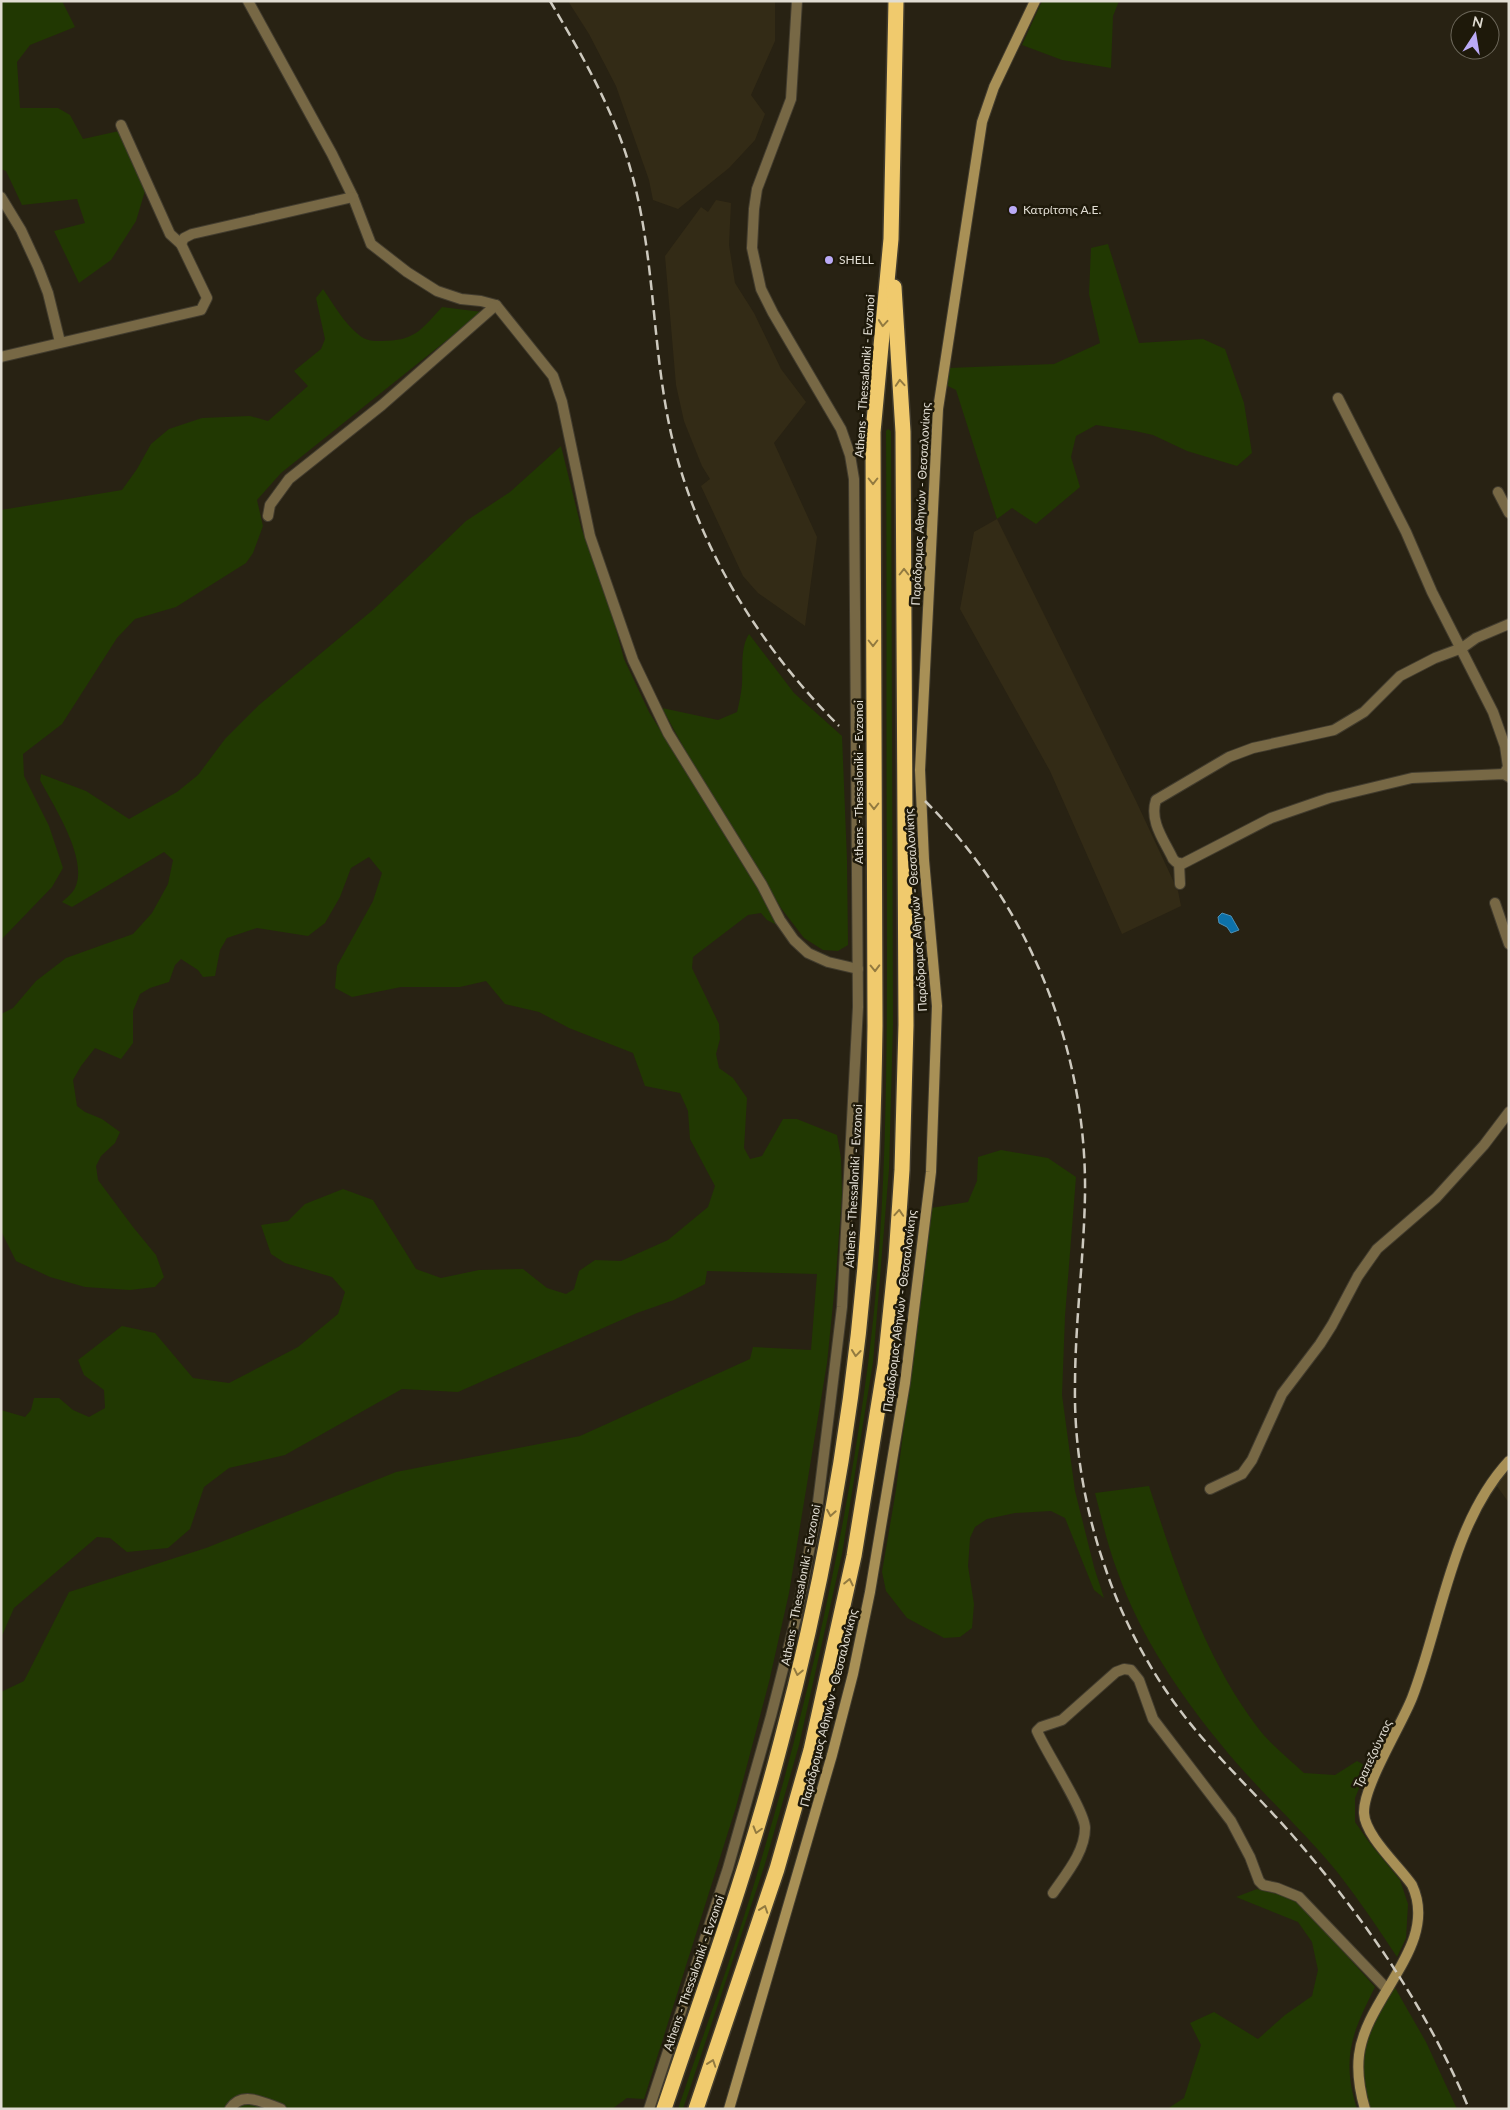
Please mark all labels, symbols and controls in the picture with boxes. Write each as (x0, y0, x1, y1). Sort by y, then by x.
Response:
north arrow (1450, 10, 1500, 60)
text: N (1471, 12, 1485, 31)
place label: Κατρίτσης Α.Ε. (1023, 202, 1101, 217)
marker: Κατρίτσης Α.Ε. (1007, 204, 1019, 216)
place label: SHELL (839, 252, 874, 267)
marker: SHELL (823, 254, 835, 266)
street label: Athens - Thessaloniki - Evzonoi (851, 294, 878, 458)
one-way arrow (878, 320, 889, 328)
one-way arrow (895, 379, 906, 387)
street label: Παράδρομος Αθηνών - Θεσσαλονίκης (908, 402, 933, 606)
one-way arrow (868, 477, 878, 485)
one-way arrow (899, 567, 909, 575)
one-way arrow (868, 640, 878, 647)
street label: Athens - Thessaloniki - Evzonoi (851, 700, 866, 864)
one-way arrow (869, 802, 879, 810)
street label: Παράδρομος Αθηνών - Θεσσαλονίκης (901, 808, 930, 1012)
one-way arrow (870, 964, 880, 972)
street label: Athens - Thessaloniki - Evzonoi (842, 1104, 865, 1268)
street label: Παράδρομος Αθηνών - Θεσσαλονίκης (880, 1209, 919, 1413)
one-way arrow (893, 1209, 904, 1217)
one-way arrow (851, 1349, 862, 1357)
street label: Athens - Thessaloniki - Evzonoi (778, 1503, 824, 1667)
one-way arrow (826, 1509, 836, 1518)
one-way arrow (843, 1578, 854, 1587)
street label: Παράδρομος Αθηνών - Θεσσαλονίκης (797, 1607, 860, 1808)
one-way arrow (793, 1668, 804, 1677)
street label: Τραπεζούντος (1350, 1717, 1395, 1790)
one-way arrow (752, 1825, 762, 1833)
street label: Athens - Thessaloniki - Evzonoi (660, 1893, 727, 2053)
one-way arrow (758, 1905, 768, 1913)
one-way arrow (706, 2059, 716, 2067)

